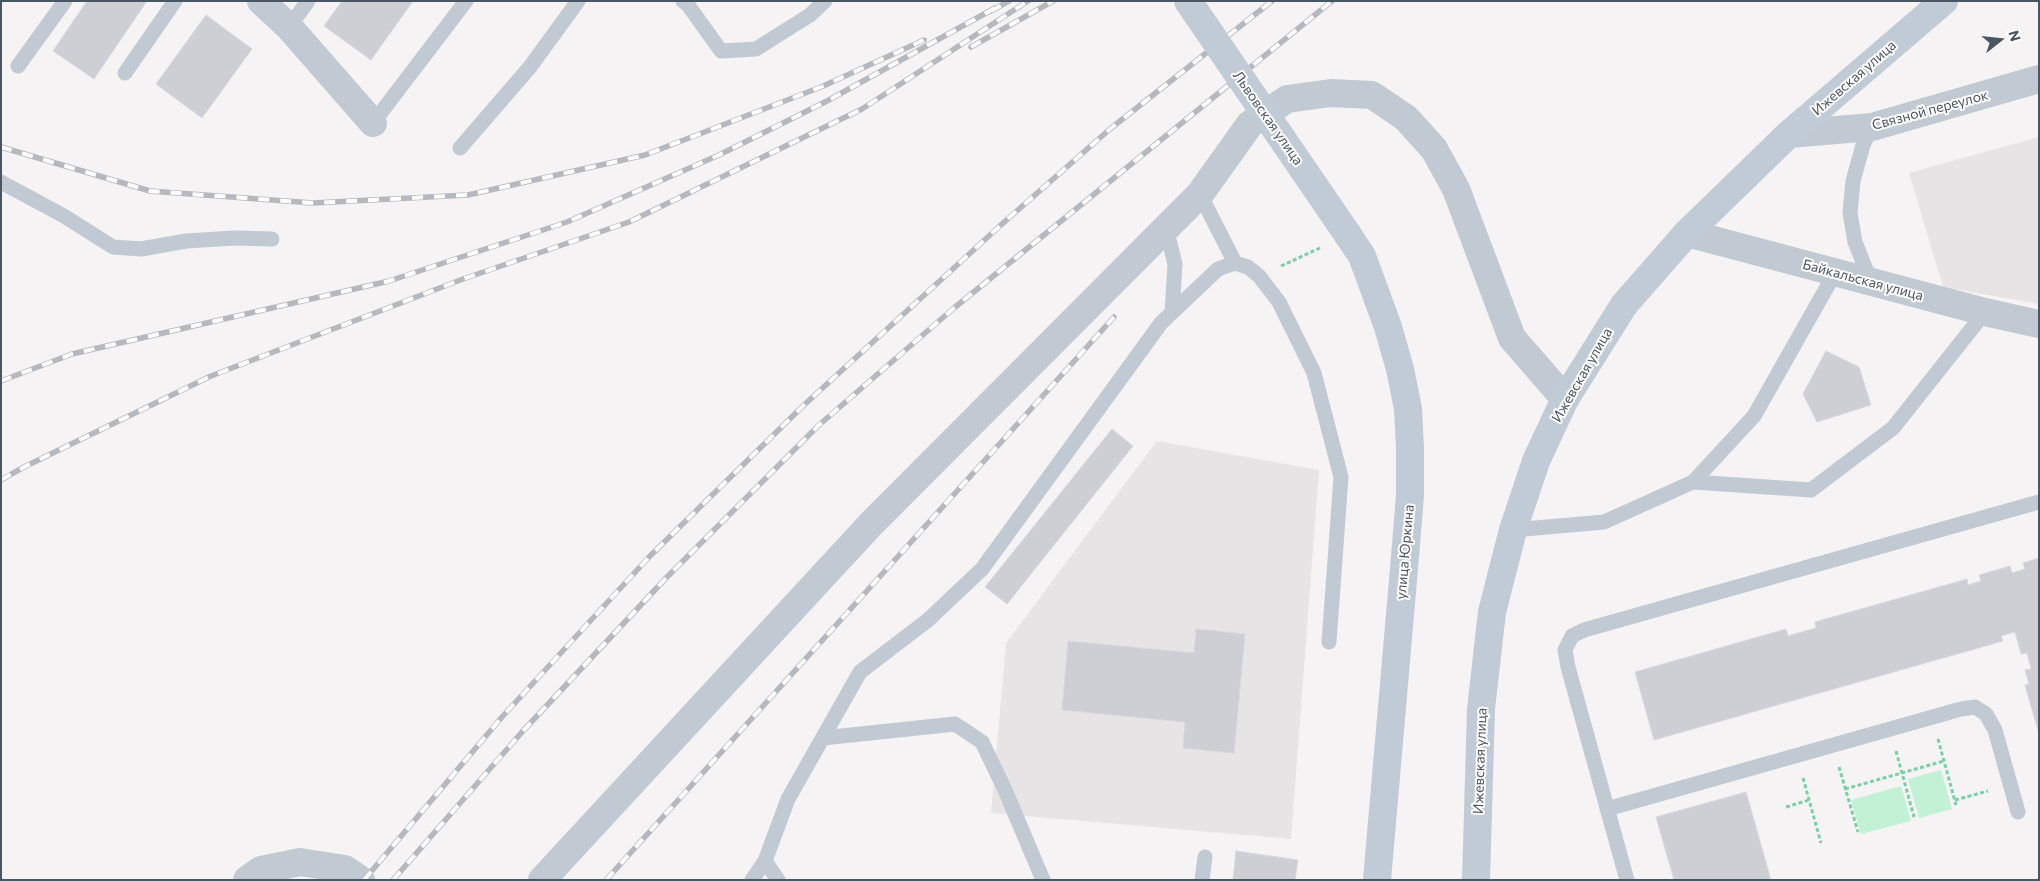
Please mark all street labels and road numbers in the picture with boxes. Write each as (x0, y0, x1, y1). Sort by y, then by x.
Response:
street label: Ижевская улица (1808, 37, 1900, 119)
street label: Львовская улица (1229, 68, 1307, 168)
street label: Связной переулок (1870, 86, 1990, 134)
street label: Байкальская улица (1801, 256, 1925, 304)
street label: Ижевская улица (1548, 325, 1616, 425)
street label: улица Юркина (1392, 504, 1418, 600)
street label: Ижевская улица (1470, 708, 1490, 814)

